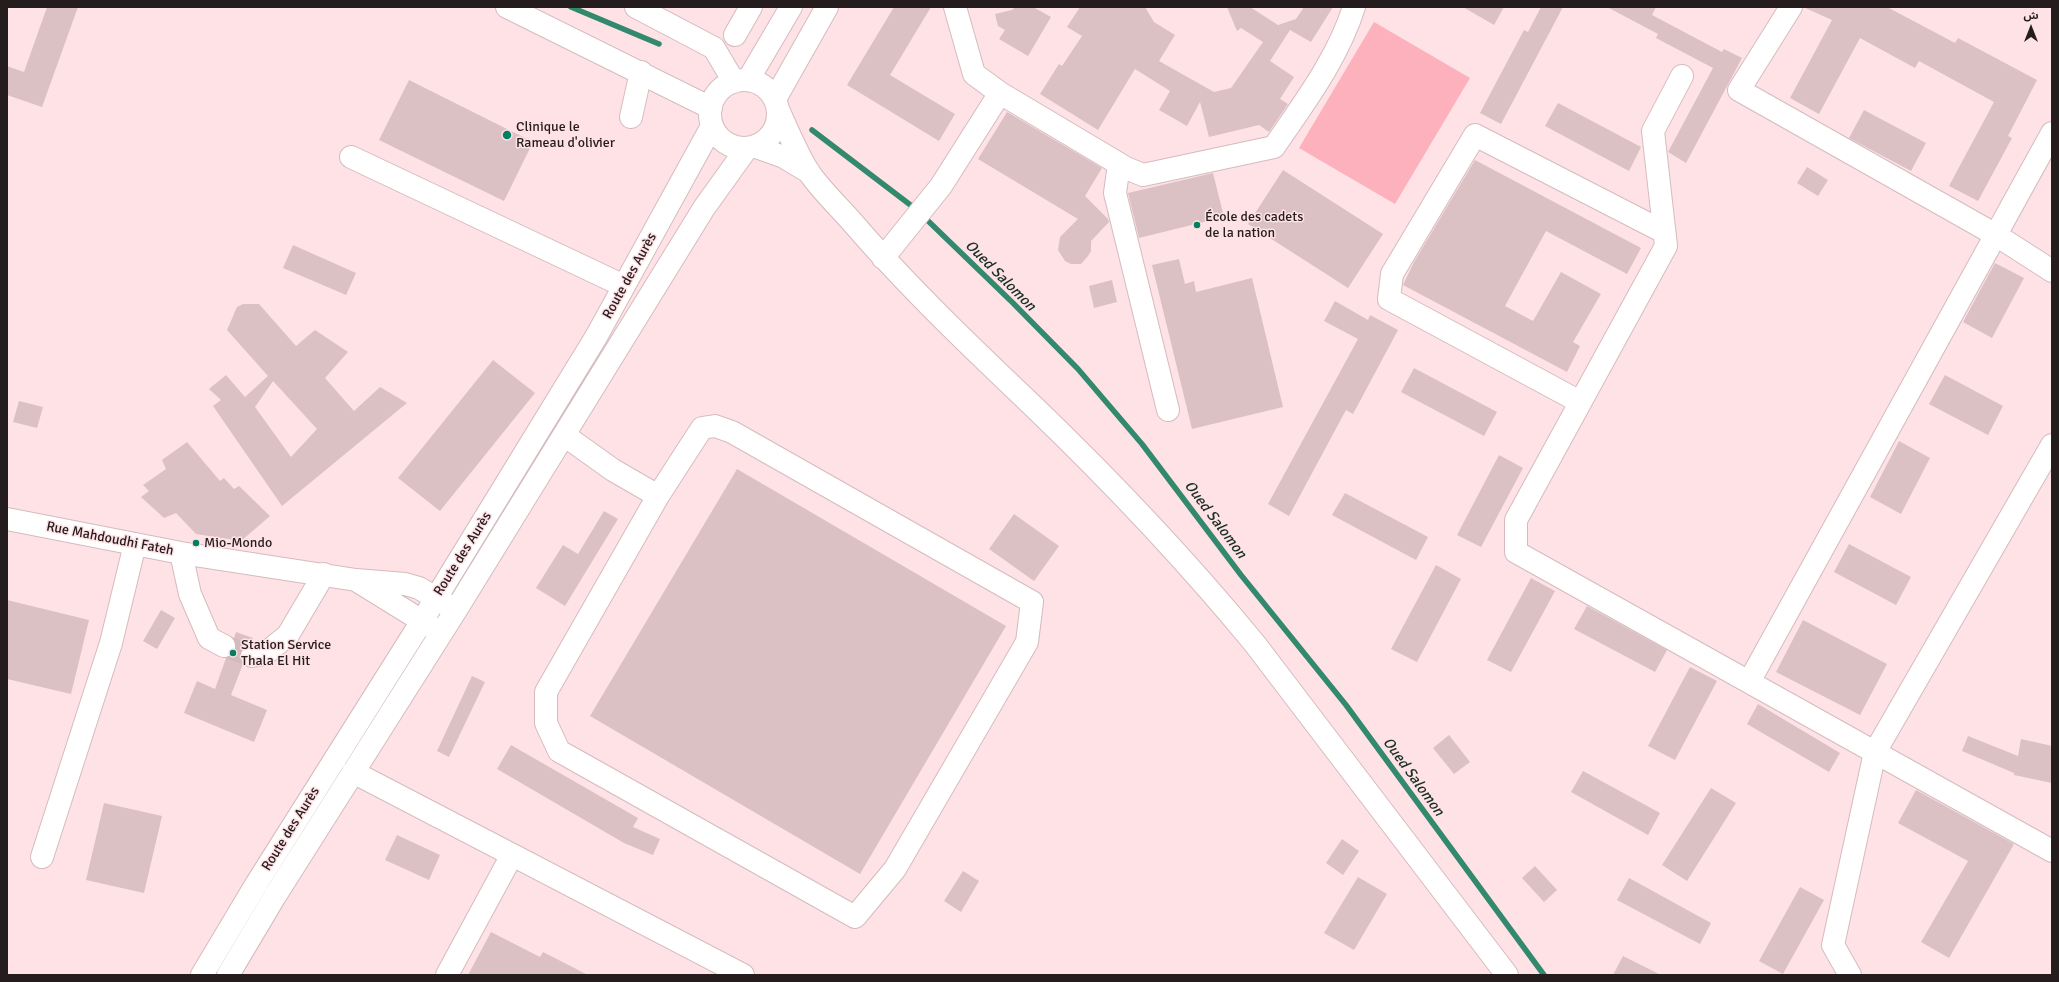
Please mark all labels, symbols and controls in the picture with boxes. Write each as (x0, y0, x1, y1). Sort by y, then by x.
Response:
north arrow (2011, 8, 2051, 48)
text: ش (2023, 9, 2039, 22)
place label: Clinique le Rameau d'olivier (516, 119, 615, 152)
marker: Clinique le Rameau d'olivier (501, 129, 513, 141)
place label: École des cadets de la nation (1205, 209, 1303, 242)
marker: École des cadets de la nation (1192, 220, 1202, 230)
street label: Route des Aurès (599, 230, 661, 322)
water label: Oued Salomon (961, 237, 1039, 315)
water label: Oued Salomon (1180, 478, 1250, 562)
street label: Route des Aurès (431, 509, 495, 599)
street label: Rue Mahdoudhi Fateh (45, 518, 175, 560)
place label: Mio-Mondo (204, 535, 272, 551)
marker: Mio-Mondo (191, 538, 201, 548)
place label: Station Service Thala El Hit (241, 637, 331, 670)
marker: Station Service Thala El Hit (228, 648, 238, 658)
water label: Oued Salomon (1378, 734, 1448, 820)
street label: Route des Aurès (259, 784, 323, 874)

